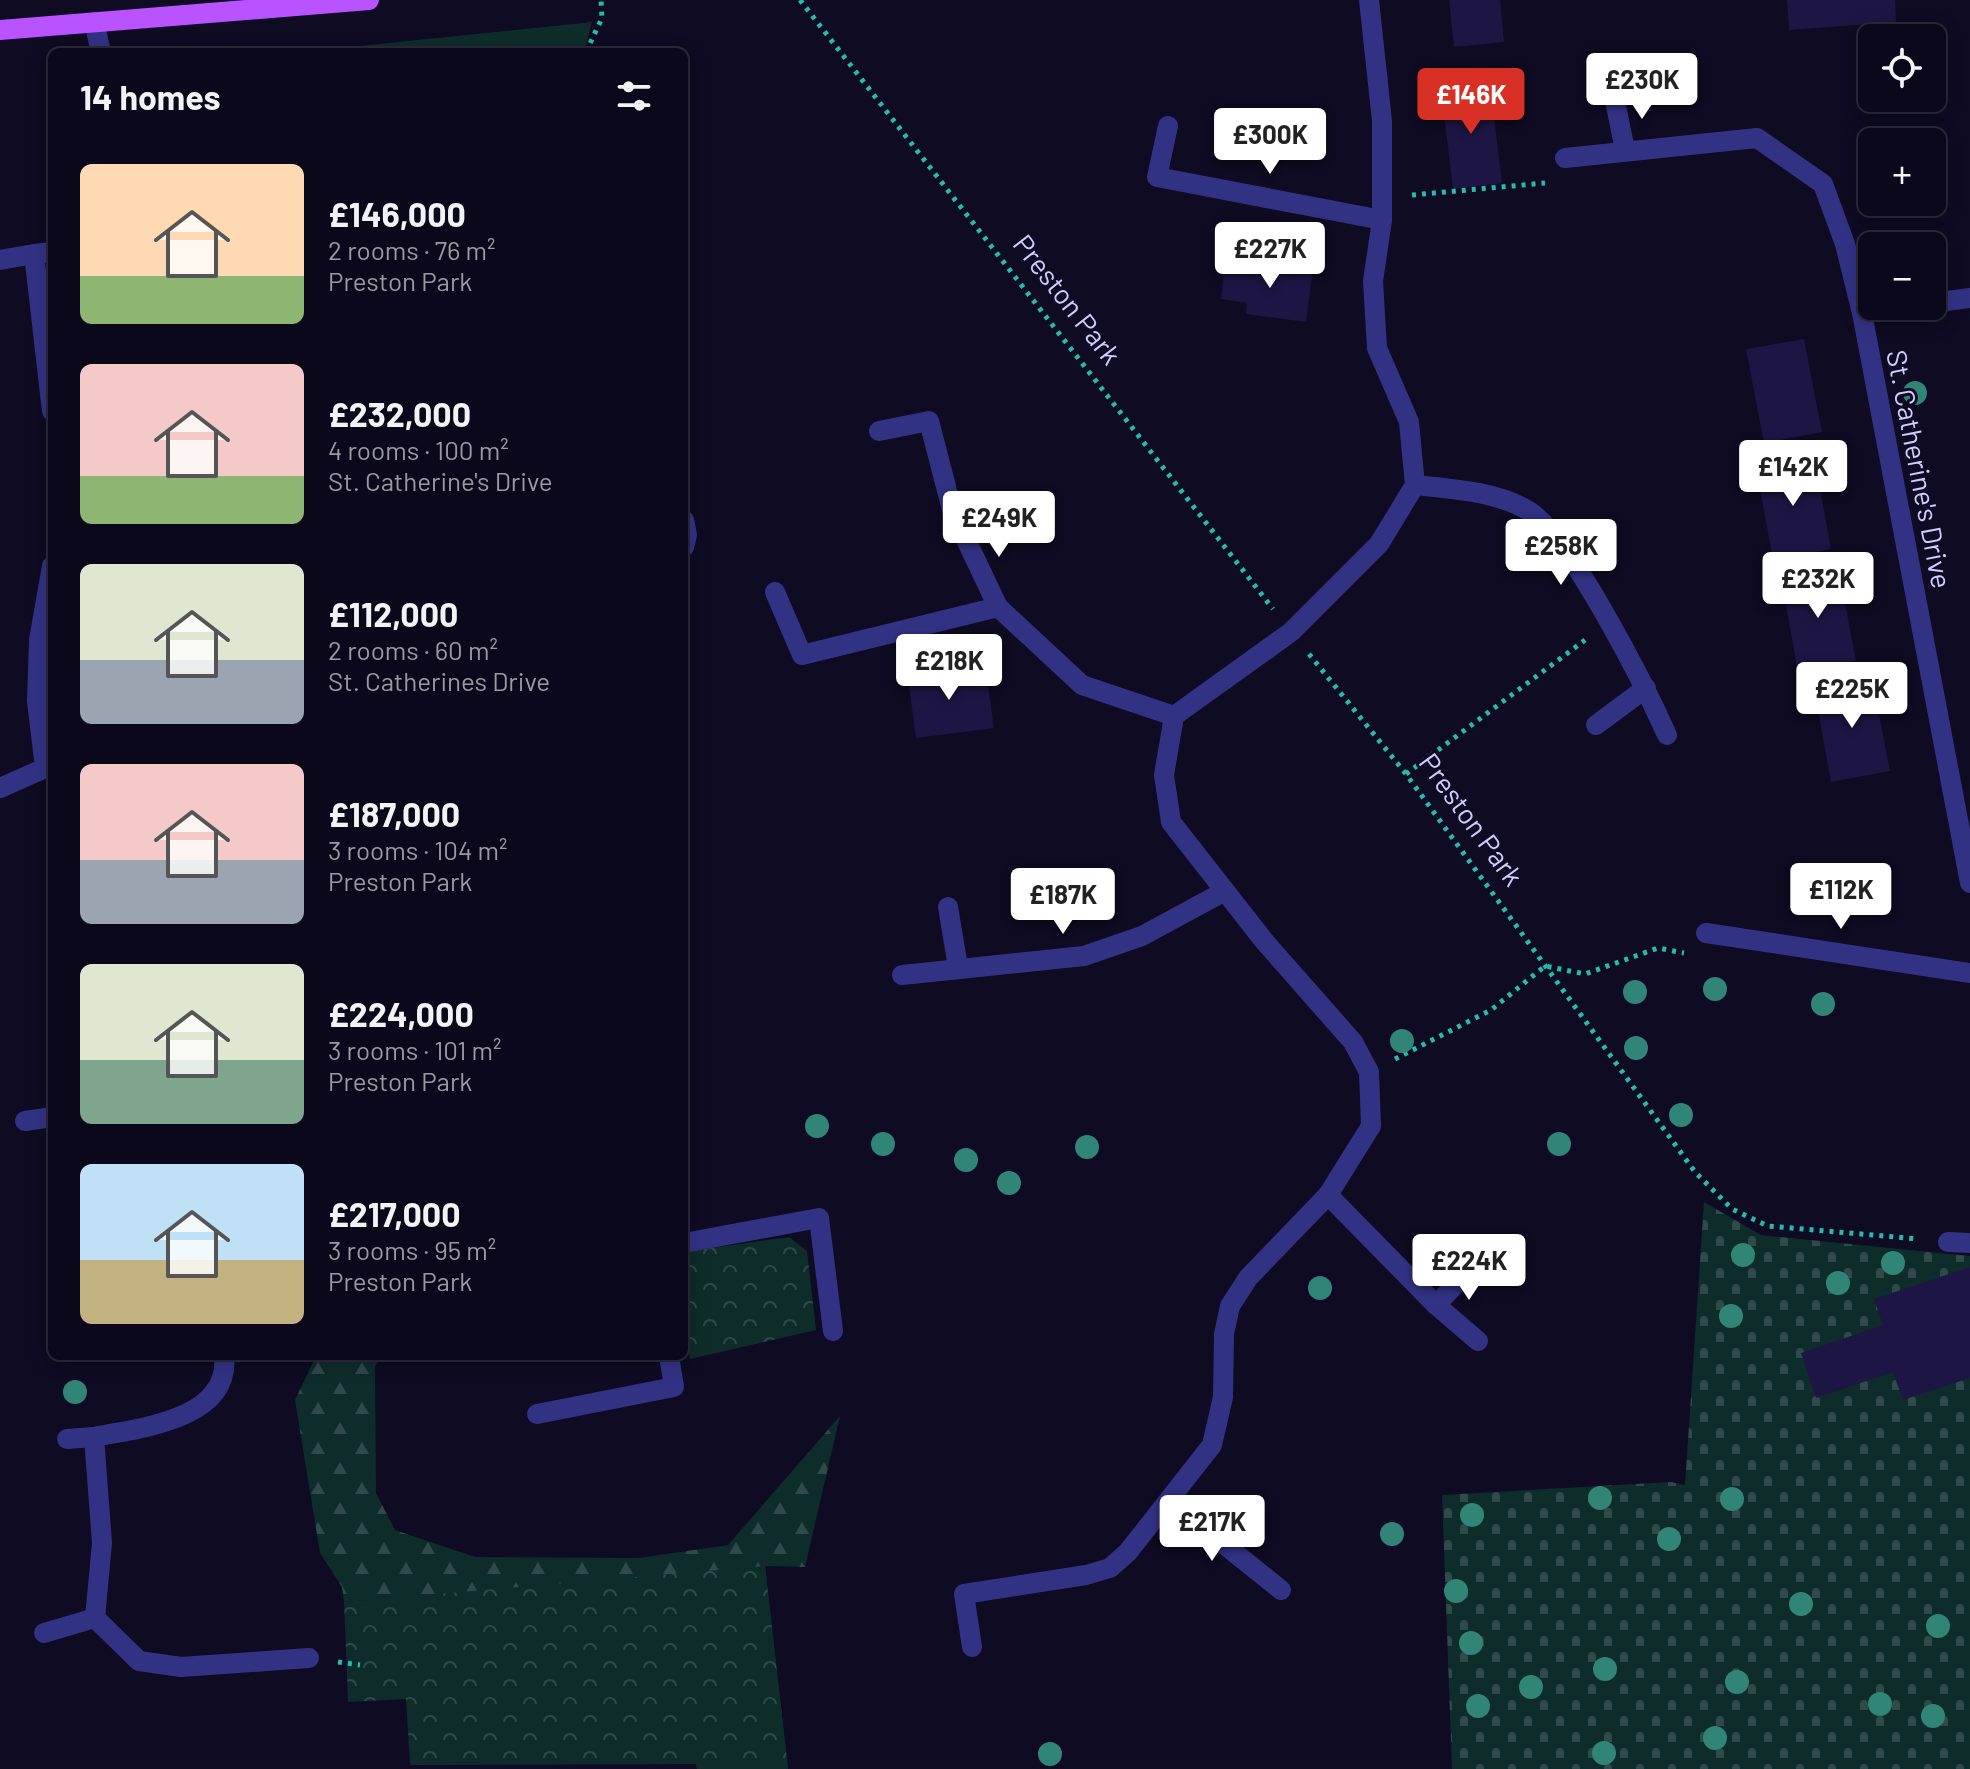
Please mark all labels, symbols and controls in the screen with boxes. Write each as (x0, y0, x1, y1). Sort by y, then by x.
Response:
map controls (1858, 24, 1946, 320)
button: locate (1858, 24, 1946, 112)
pin: £230K (1586, 53, 1698, 121)
text: £230K (1604, 63, 1680, 94)
pin: £146K (1415, 68, 1527, 136)
icon: filters (612, 74, 656, 118)
text: 14 homes (80, 76, 221, 117)
text: £146K (1435, 78, 1507, 109)
pin: £300K (1214, 108, 1326, 176)
text: £300K (1232, 118, 1308, 149)
button: + (1858, 128, 1946, 216)
text: £146,000 (328, 193, 466, 234)
icon: home (144, 196, 240, 292)
pin: £227K (1214, 222, 1326, 290)
street label: Preston Park (1007, 227, 1129, 371)
text: £227K (1233, 232, 1307, 263)
button: − (1858, 232, 1946, 320)
text: 2 rooms · 76 m² (328, 234, 496, 265)
text: Preston Park (328, 265, 472, 296)
street label: St. Catherine's Drive (1880, 347, 1960, 591)
text: £232,000 (328, 393, 471, 434)
icon: home (144, 396, 240, 492)
text: 4 rooms · 100 m² (328, 434, 509, 465)
pin: £142K (1737, 440, 1849, 508)
text: £142K (1757, 450, 1829, 481)
text: St. Catherine's Drive (328, 465, 553, 496)
pin: £249K (943, 491, 1055, 559)
text: £249K (961, 501, 1037, 532)
pin: £258K (1505, 519, 1617, 587)
text: £258K (1524, 529, 1598, 560)
pin: £232K (1762, 552, 1874, 620)
text: £232K (1780, 562, 1856, 593)
text: £112,000 (328, 593, 458, 634)
icon: home (144, 596, 240, 692)
text: 2 rooms · 60 m² (328, 634, 498, 665)
pin: £218K (893, 634, 1005, 702)
text: £218K (914, 644, 984, 675)
pin: £225K (1796, 662, 1908, 730)
text: St. Catherines Drive (328, 665, 550, 696)
text: £225K (1814, 672, 1890, 703)
street label: Preston Park (1413, 746, 1531, 892)
text: £187,000 (328, 793, 460, 834)
icon: home (144, 796, 240, 892)
text: 3 rooms · 104 m² (328, 834, 507, 865)
pin: £112K (1785, 863, 1897, 931)
text: Preston Park (328, 865, 472, 896)
pin: £187K (1007, 868, 1119, 936)
text: £112K (1808, 873, 1874, 904)
text: £187K (1029, 878, 1097, 909)
text: £224,000 (328, 993, 474, 1034)
icon: home (144, 996, 240, 1092)
text: 3 rooms · 101 m² (328, 1034, 501, 1065)
text: Preston Park (328, 1065, 472, 1096)
text: £217,000 (328, 1193, 461, 1234)
icon: home (144, 1196, 240, 1292)
text: 3 rooms · 95 m² (328, 1234, 496, 1265)
pin: £224K (1413, 1234, 1525, 1302)
text: £224K (1430, 1244, 1508, 1275)
text: Preston Park (328, 1265, 472, 1296)
pin: £217K (1156, 1495, 1268, 1563)
text: £217K (1178, 1505, 1246, 1536)

